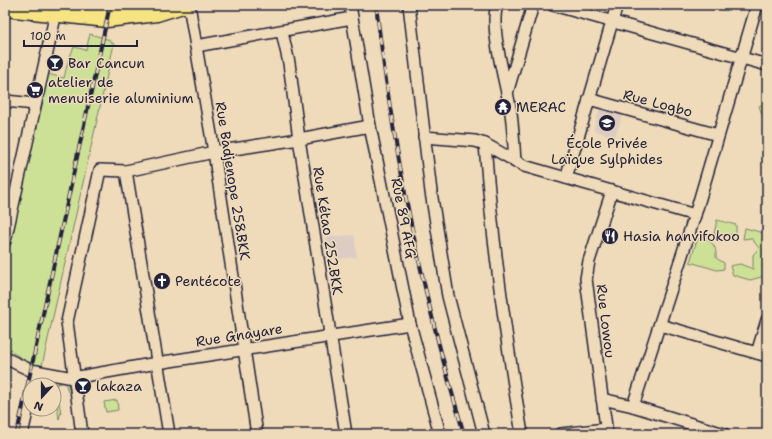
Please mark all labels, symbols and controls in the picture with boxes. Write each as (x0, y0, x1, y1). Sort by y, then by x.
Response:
scale bar (24, 22, 137, 48)
text: 100 m (30, 28, 66, 44)
bar icon: Bar Cancun (45, 53, 65, 73)
place label: Bar Cancun (68, 54, 145, 72)
place label: atelier de menuiserie aluminium (48, 73, 194, 107)
supermarket icon: atelier de menuiserie aluminium (25, 80, 45, 100)
street label: Rue Logbo (621, 85, 695, 121)
temple icon: MERAC (493, 97, 513, 117)
place label: MERAC (516, 98, 566, 116)
street label: Rue Badjenope 258.BKK (212, 100, 254, 262)
school or university icon: École Privée Laïque Sylphides (597, 113, 617, 133)
place label: École Privée Laïque Sylphides (551, 134, 663, 168)
street label: Rue Kétao 252.BKK (309, 166, 347, 296)
street label: Rue 89 AFG (387, 176, 421, 260)
restaurant icon: Hasia hanvifokoo (600, 226, 620, 246)
place label: Hasia hanvifokoo (623, 227, 740, 245)
church icon: Pentécote (152, 271, 172, 291)
place label: Pentécote (175, 272, 241, 290)
street label: Rue Lowou (593, 283, 619, 359)
street label: Rue Gnayare (194, 319, 284, 351)
bar icon: lakaza (73, 376, 93, 396)
north arrow (22, 377, 62, 417)
place label: lakaza (96, 377, 142, 395)
text: N (32, 397, 45, 414)

